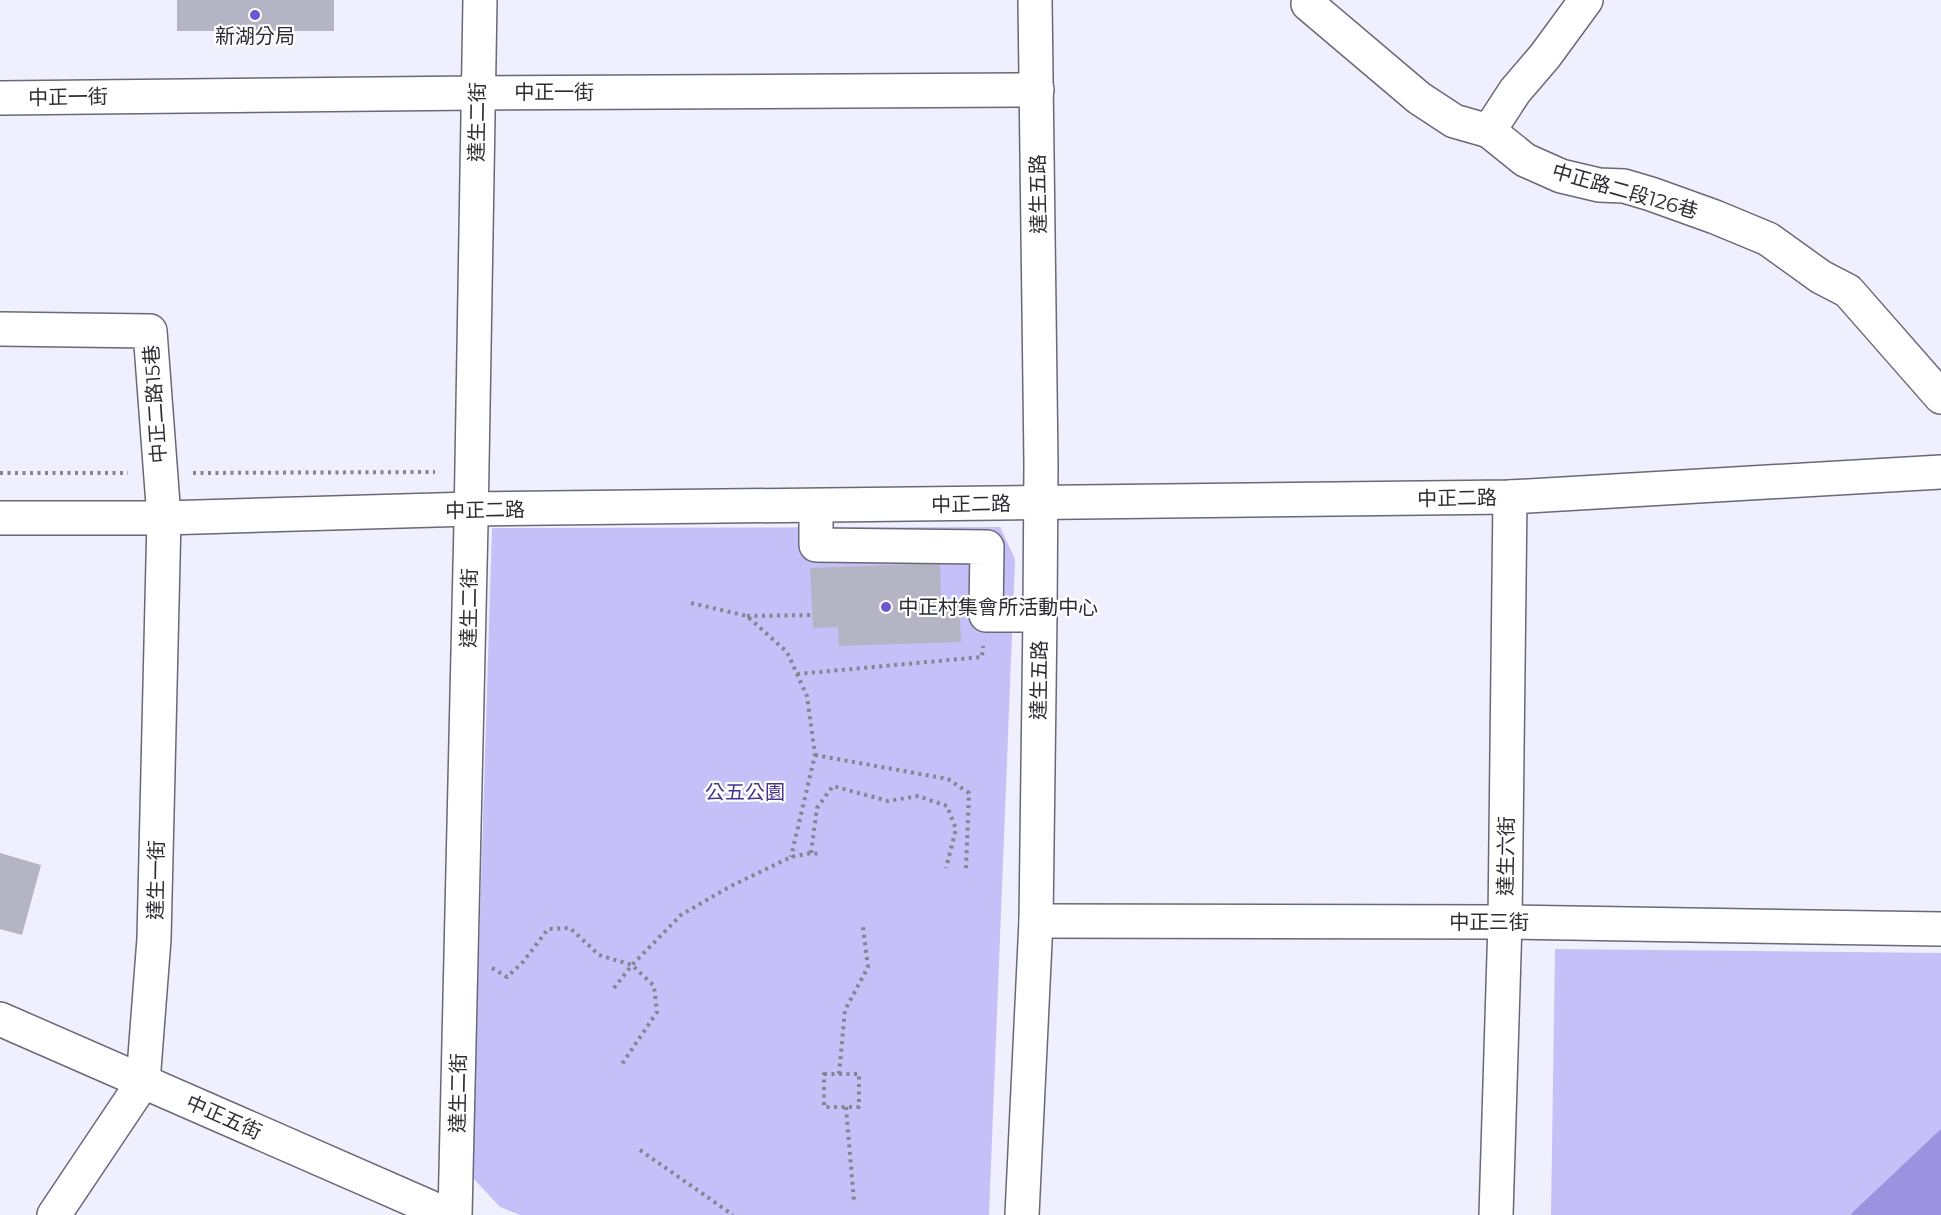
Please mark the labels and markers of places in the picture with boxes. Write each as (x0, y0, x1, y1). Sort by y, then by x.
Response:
marker: 新湖分局 (248, 8, 262, 22)
place label: 新湖分局 (215, 24, 295, 48)
place label: 中正村集會所活動中心 (898, 595, 1098, 619)
marker: 中正村集會所活動中心 (879, 600, 893, 614)

